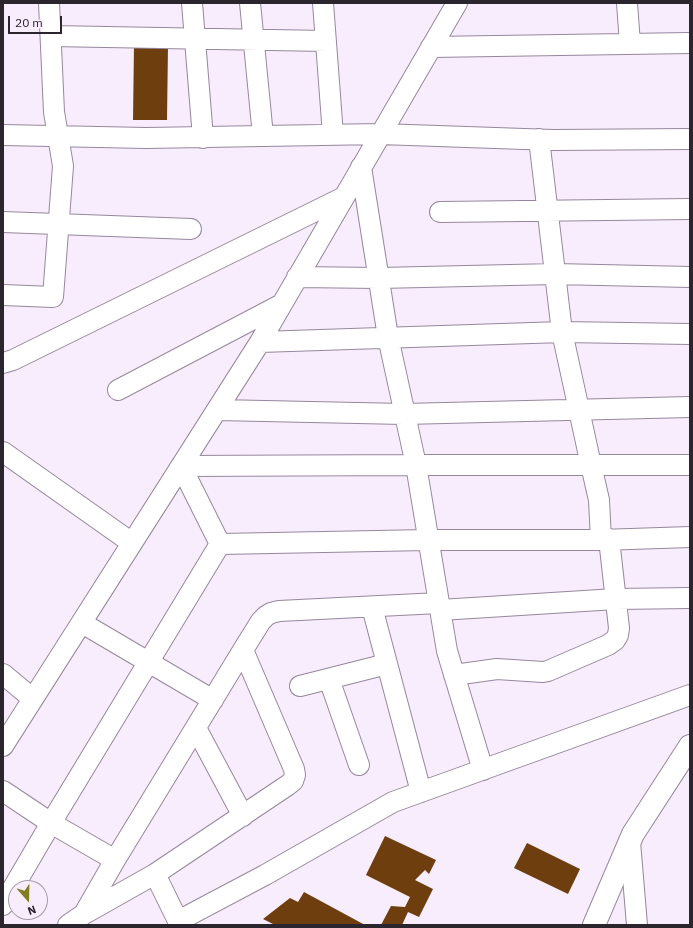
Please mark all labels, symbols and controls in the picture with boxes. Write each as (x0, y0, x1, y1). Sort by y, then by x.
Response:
scale bar (10, 8, 64, 34)
text: 20 m (15, 15, 43, 30)
north arrow (8, 880, 48, 920)
text: N (26, 902, 38, 918)

